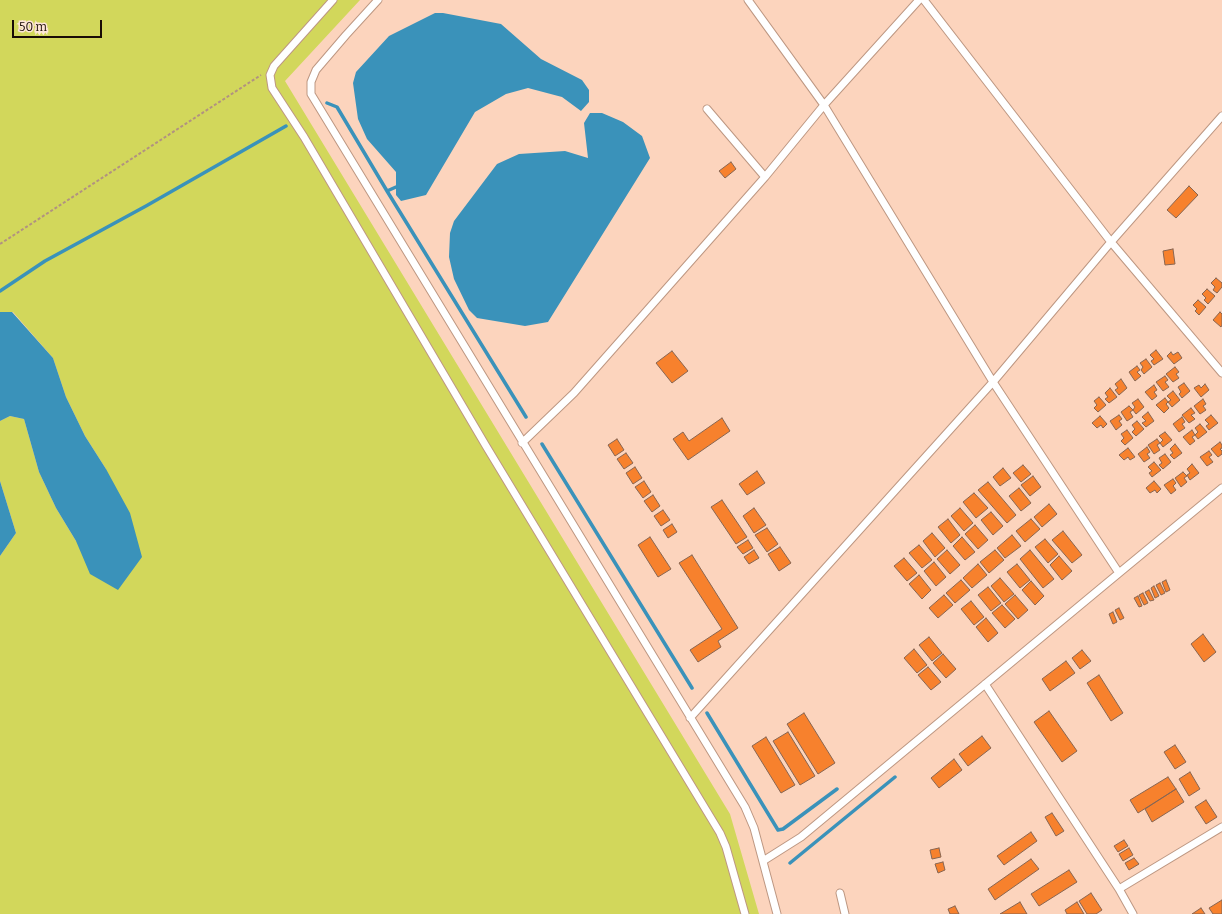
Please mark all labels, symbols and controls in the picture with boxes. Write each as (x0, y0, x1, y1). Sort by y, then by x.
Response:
scale bar (14, 12, 104, 38)
text: 50 m (19, 20, 47, 34)

